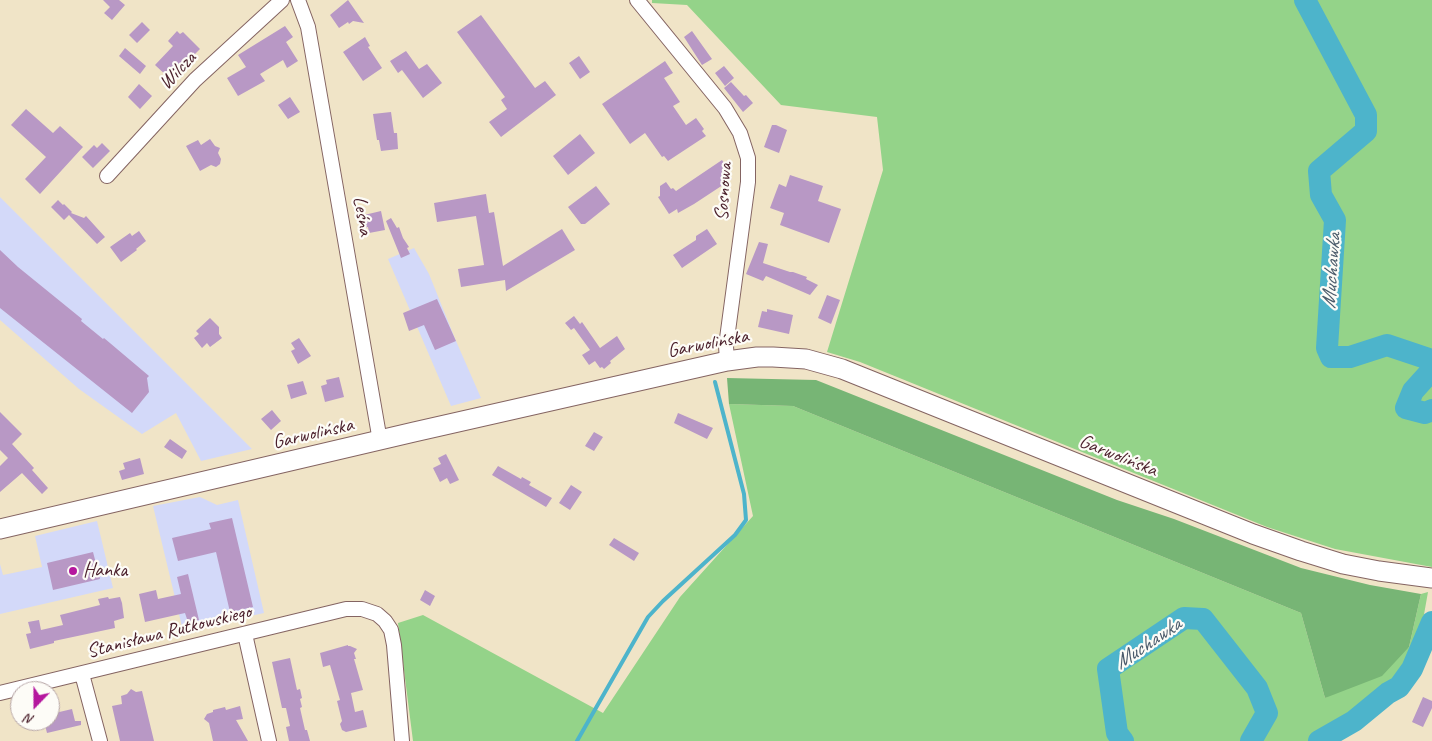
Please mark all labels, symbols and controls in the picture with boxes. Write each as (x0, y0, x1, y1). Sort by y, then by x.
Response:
street label: Wilcza (154, 47, 202, 95)
street label: Sosnowa (710, 162, 738, 222)
street label: Leśna (347, 194, 377, 238)
water label: Muchawka (1317, 233, 1347, 309)
street label: Garwolińska (665, 324, 751, 364)
street label: Garwolińska (270, 413, 356, 455)
street label: Garwolińska (1075, 430, 1161, 482)
place label: Hanka (83, 559, 127, 583)
marker: Hanka (67, 565, 79, 577)
street label: Stanisława Rutkowskiego (84, 600, 254, 664)
water label: Muchawka (1110, 613, 1186, 675)
north arrow (10, 681, 60, 731)
text: N (22, 710, 37, 729)

